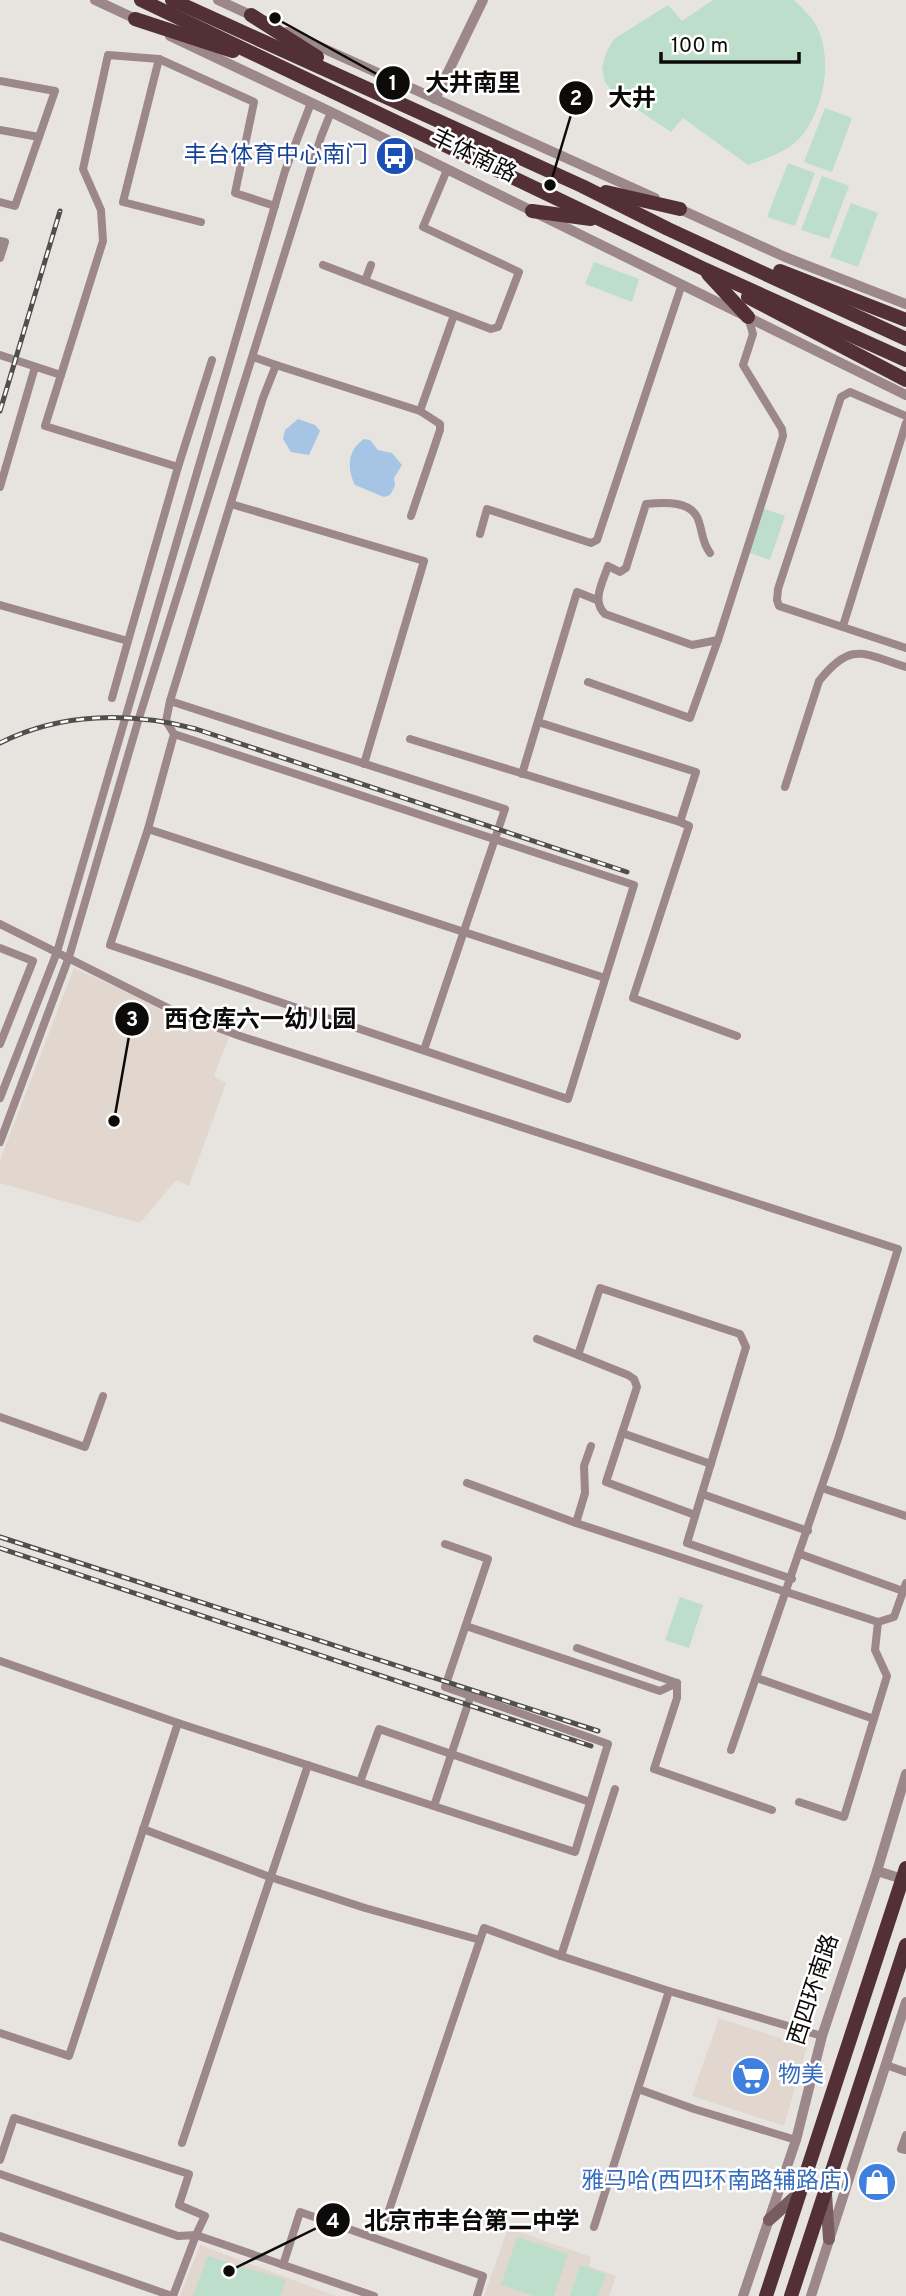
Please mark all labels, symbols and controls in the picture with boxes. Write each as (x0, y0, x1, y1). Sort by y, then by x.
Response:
scale bar (661, 21, 799, 65)
text: 100 m (671, 33, 728, 60)
callout: 大井南里 (376, 60, 535, 105)
text: 大井南里 (425, 70, 521, 100)
text: 1 (389, 71, 397, 98)
callout: 大井 (559, 75, 670, 120)
text: 大井 (608, 85, 656, 115)
text: 2 (570, 86, 582, 113)
street label: 丰体南路 (425, 124, 521, 190)
bus stop icon: 丰台体育中心南门 (374, 135, 416, 177)
place label: 丰台体育中心南门 (184, 142, 368, 171)
callout: 西仓库六一幼儿园 (115, 996, 370, 1041)
text: 西仓库六一幼儿园 (164, 1006, 356, 1036)
text: 3 (126, 1007, 138, 1034)
street label: 西四环南路 (783, 1931, 847, 2049)
supermarket icon: 物美 (730, 2055, 772, 2097)
place label: 物美 (778, 2062, 824, 2091)
shop icon: 雅马哈(西四环南路辅路店) (856, 2161, 898, 2203)
place label: 雅马哈(西四环南路辅路店) (581, 2168, 850, 2197)
callout: 北京市丰台第二中学 (315, 2198, 594, 2243)
text: 北京市丰台第二中学 (364, 2208, 580, 2238)
text: 4 (326, 2209, 340, 2236)

